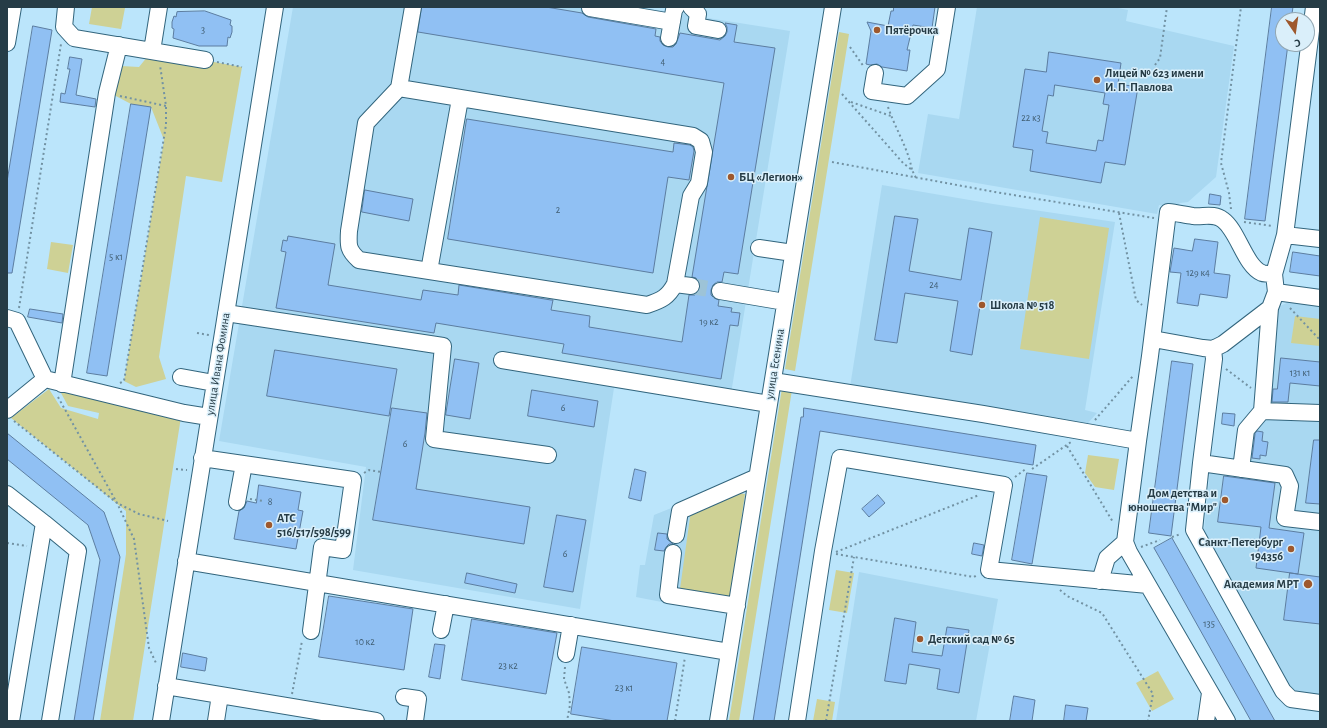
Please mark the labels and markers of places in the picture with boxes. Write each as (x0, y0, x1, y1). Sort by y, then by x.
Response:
place label: Пятёрочка (885, 23, 938, 37)
marker: Пятёрочка (872, 25, 882, 35)
place label: Лицей № 623 имени И. П. Павлова (1105, 66, 1204, 94)
marker: Лицей № 623 имени И. П. Павлова (1092, 75, 1102, 85)
place label: БЦ «Легион» (739, 170, 803, 184)
marker: БЦ «Легион» (726, 172, 736, 182)
place label: Школа № 518 (990, 298, 1054, 312)
marker: Школа № 518 (977, 300, 987, 310)
place label: Дом детства и юношества "Мир" (1128, 486, 1217, 514)
marker: Дом детства и юношества "Мир" (1220, 495, 1230, 505)
place label: АТС 516/517/598/599 (277, 511, 351, 539)
marker: АТС 516/517/598/599 (264, 520, 274, 530)
place label: Санкт-Петербург 194356 (1198, 535, 1283, 563)
marker: Санкт-Петербург 194356 (1286, 544, 1296, 554)
place label: Академия МРТ (1224, 577, 1299, 591)
marker: Академия МРТ (1302, 578, 1314, 590)
place label: Детский сад № 65 (928, 632, 1015, 646)
marker: Детский сад № 65 (915, 634, 925, 644)

